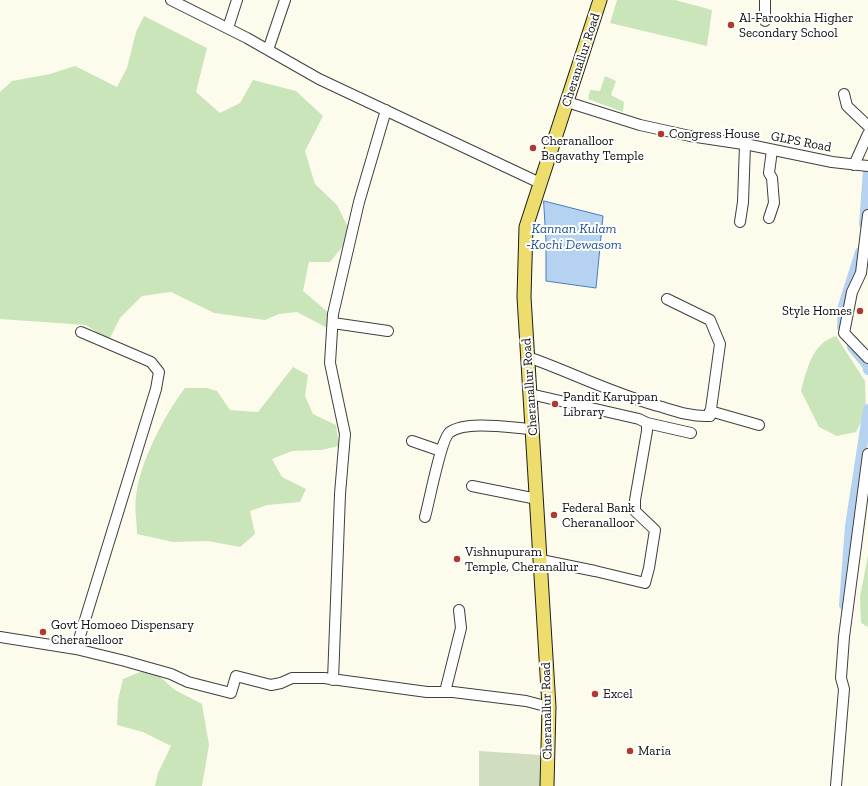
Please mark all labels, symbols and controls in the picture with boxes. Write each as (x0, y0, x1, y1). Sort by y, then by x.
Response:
place label: Al-Farookhia Higher Secondary School (739, 10, 853, 41)
street label: Cheranallur Road (558, 11, 604, 109)
marker: Al-Farookhia Higher Secondary School (726, 20, 736, 30)
place label: Congress House (669, 126, 760, 142)
street label: GLPS Road (769, 128, 833, 156)
marker: Congress House (656, 129, 666, 139)
place label: Cheranalloor Bagavathy Temple (541, 133, 644, 164)
marker: Cheranalloor Bagavathy Temple (528, 143, 538, 153)
water label: Kannan Kulam -Kochi Dewasom (526, 221, 622, 254)
place label: Style Homes (782, 303, 852, 319)
marker: Style Homes (855, 306, 865, 316)
street label: Cheranallur Road (519, 338, 541, 436)
place label: Pandit Karuppan Library (563, 389, 658, 420)
marker: Pandit Karuppan Library (550, 399, 560, 409)
place label: Federal Bank Cheranalloor (562, 500, 635, 531)
marker: Federal Bank Cheranalloor (549, 510, 559, 520)
place label: Vishnupuram Temple, Cheranallur (465, 544, 579, 575)
marker: Vishnupuram Temple, Cheranallur (452, 554, 462, 564)
place label: Govt Homoeo Dispensary Cheranelloor (51, 617, 194, 648)
marker: Govt Homoeo Dispensary Cheranelloor (38, 627, 48, 637)
street label: Cheranallur Road (538, 662, 556, 760)
place label: Excel (603, 686, 633, 702)
marker: Excel (590, 689, 600, 699)
place label: Maria (638, 743, 671, 759)
marker: Maria (625, 746, 635, 756)

